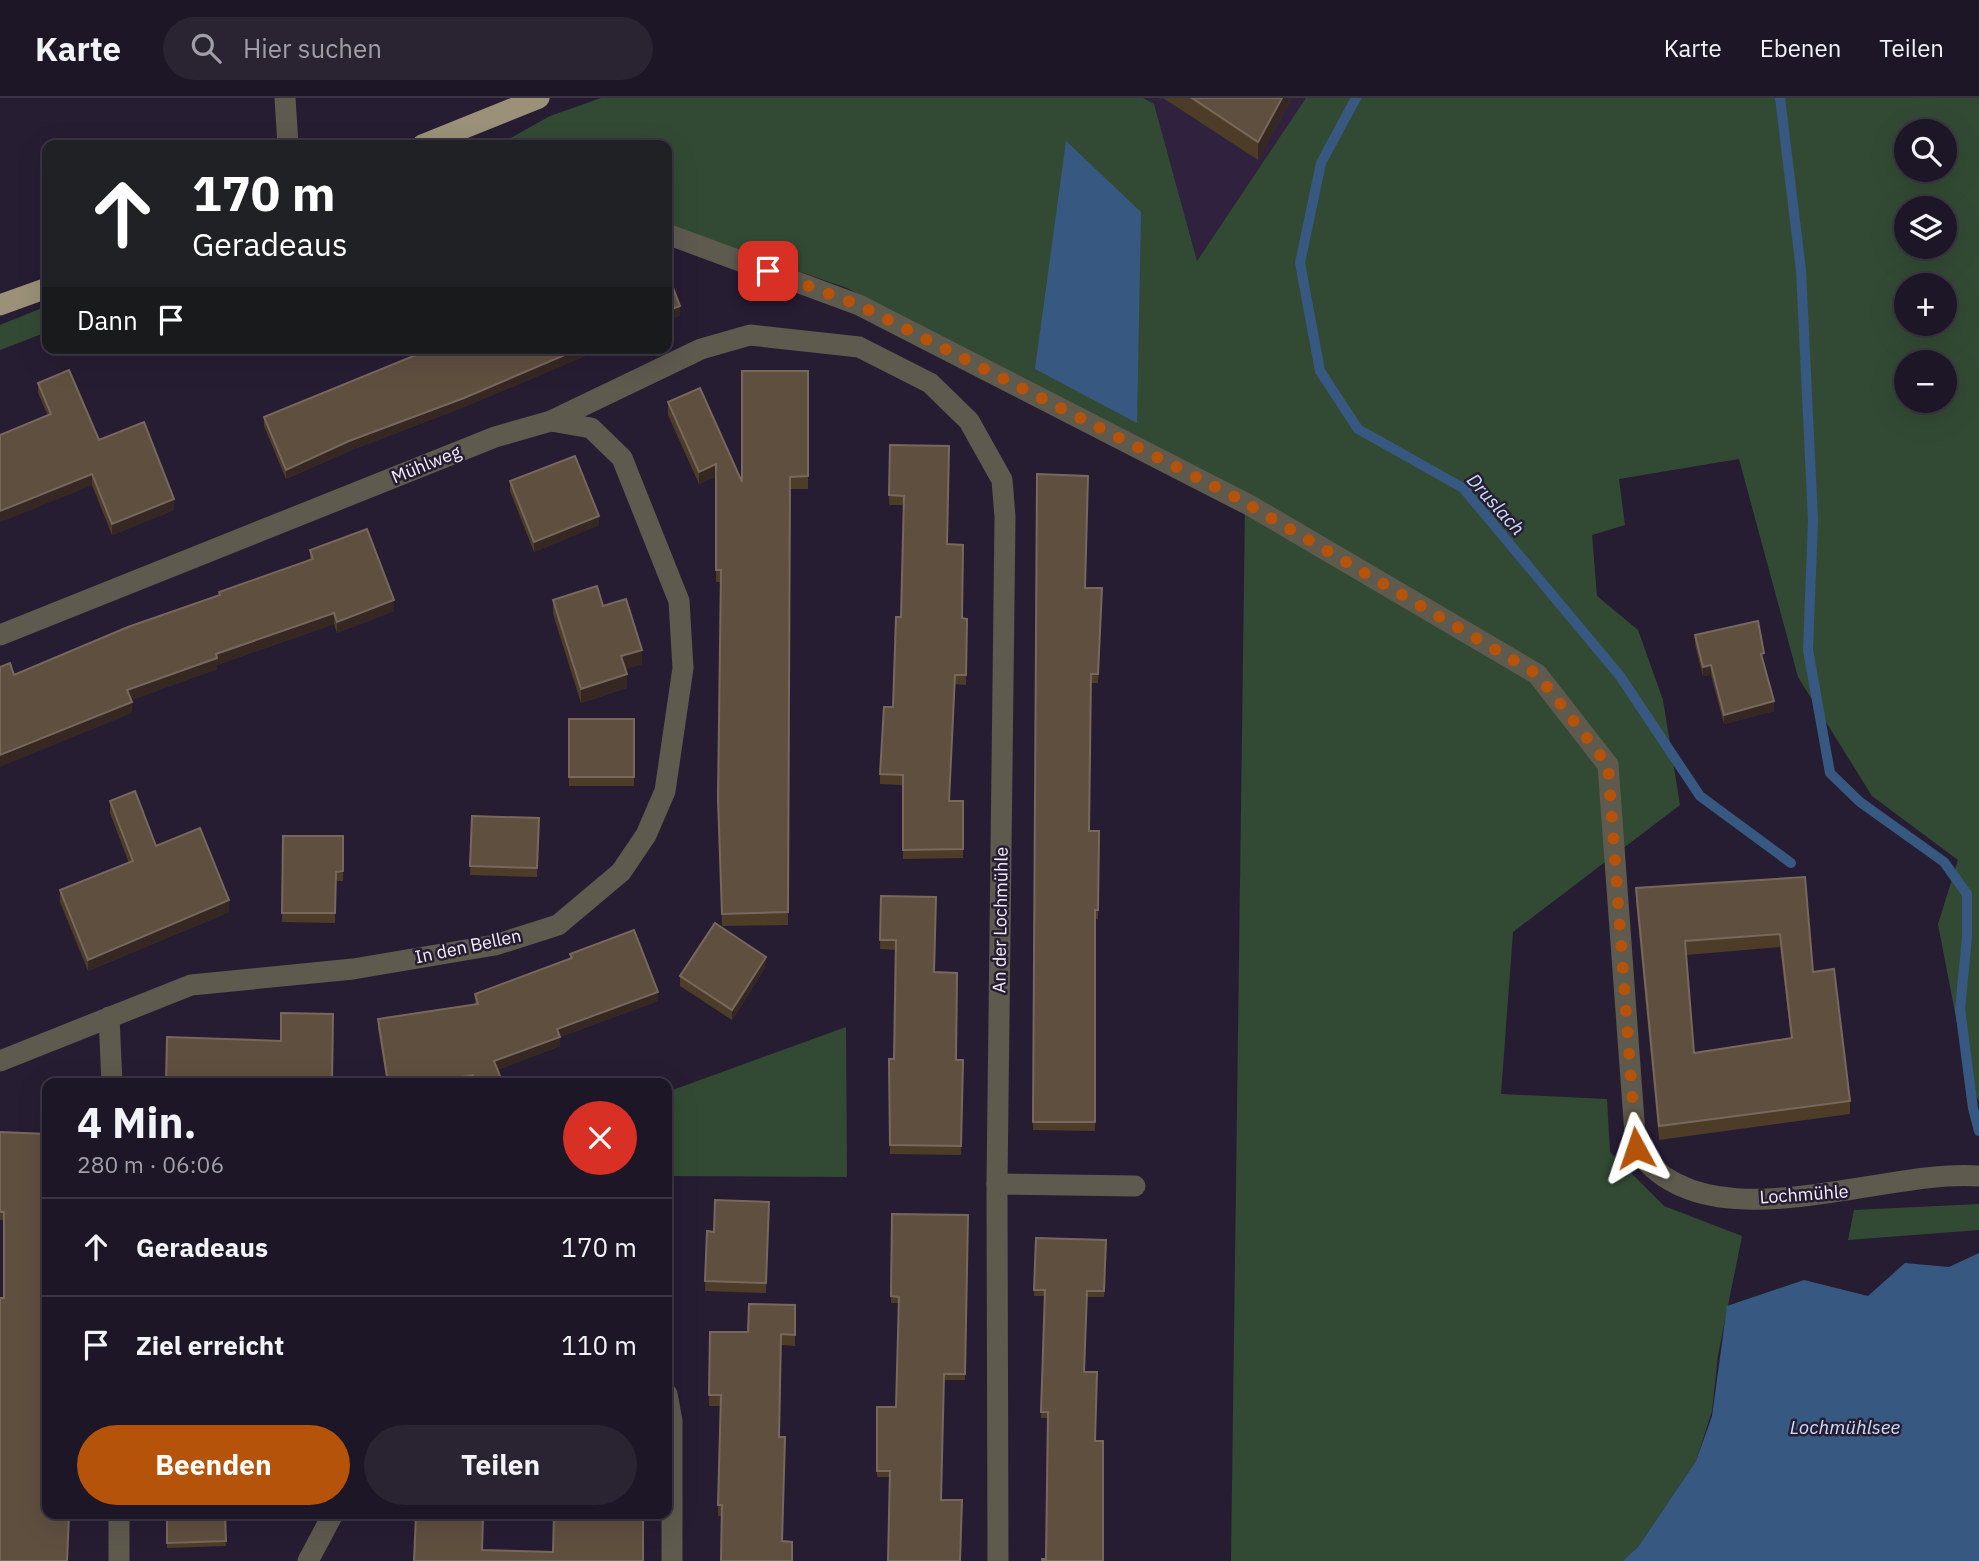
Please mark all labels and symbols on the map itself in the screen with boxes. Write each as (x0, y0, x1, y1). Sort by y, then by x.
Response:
pin (738, 241, 798, 301)
street label: Mühlweg (388, 439, 465, 488)
water label: Druslach (1462, 468, 1530, 540)
street label: An der Lochmühle (987, 847, 1013, 993)
street label: In den Bellen (413, 924, 523, 968)
position arrow (1599, 1111, 1673, 1185)
street label: Lochmühle (1759, 1179, 1849, 1209)
water label: Lochmühlsee (1790, 1415, 1900, 1439)

